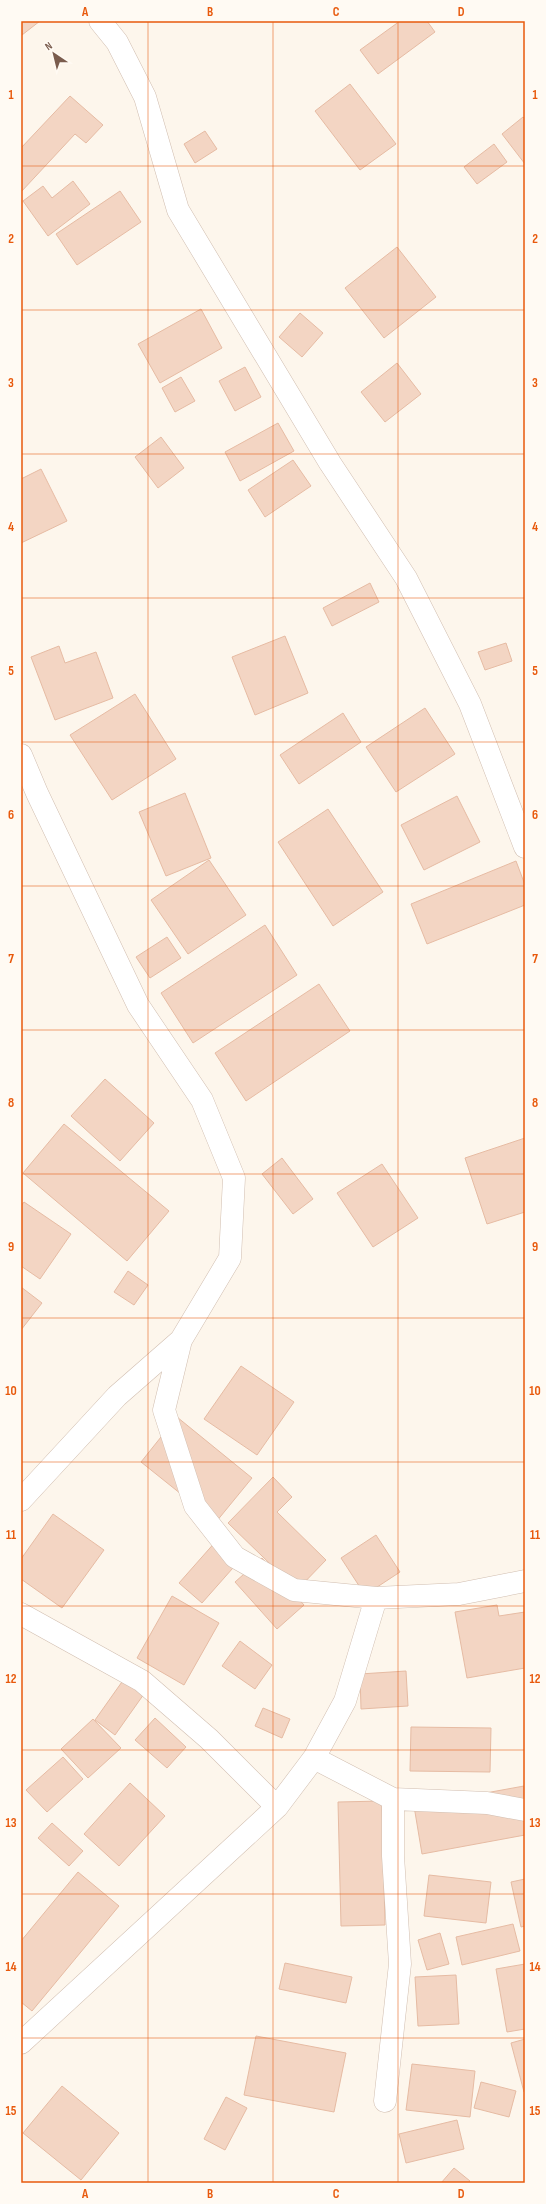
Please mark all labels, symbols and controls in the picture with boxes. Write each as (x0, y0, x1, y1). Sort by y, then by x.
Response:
text: A (81, 4, 89, 20)
text: B (207, 4, 213, 20)
text: C (333, 4, 340, 20)
text: D (458, 4, 465, 20)
north arrow (34, 34, 74, 74)
text: N (42, 39, 55, 53)
text: 1 (8, 87, 14, 103)
text: 1 (532, 87, 538, 103)
text: 2 (8, 231, 14, 247)
text: 2 (532, 231, 538, 247)
text: 3 (8, 375, 14, 391)
text: 3 (532, 375, 538, 391)
text: 4 (8, 519, 14, 535)
text: 4 (532, 519, 538, 535)
text: 5 (8, 663, 14, 679)
text: 5 (532, 663, 538, 679)
text: 6 (8, 807, 14, 823)
text: 6 (532, 807, 538, 823)
text: 7 (8, 951, 14, 967)
text: 7 (532, 951, 538, 967)
text: 8 (8, 1095, 14, 1111)
text: 8 (532, 1095, 538, 1111)
text: 9 (8, 1239, 14, 1255)
text: 9 (532, 1239, 538, 1255)
text: 10 (5, 1383, 17, 1399)
text: 10 (529, 1383, 541, 1399)
text: 11 (6, 1527, 16, 1543)
text: 11 (530, 1527, 540, 1543)
text: 12 (6, 1671, 17, 1687)
text: 12 (530, 1671, 541, 1687)
text: 13 (6, 1815, 17, 1831)
text: 13 (530, 1815, 541, 1831)
text: 14 (5, 1959, 17, 1975)
text: 14 (529, 1959, 541, 1975)
text: 15 (6, 2103, 17, 2119)
text: 15 (530, 2103, 541, 2119)
text: A (81, 2186, 89, 2202)
text: B (207, 2186, 213, 2202)
text: C (333, 2186, 340, 2202)
text: D (458, 2186, 465, 2202)

